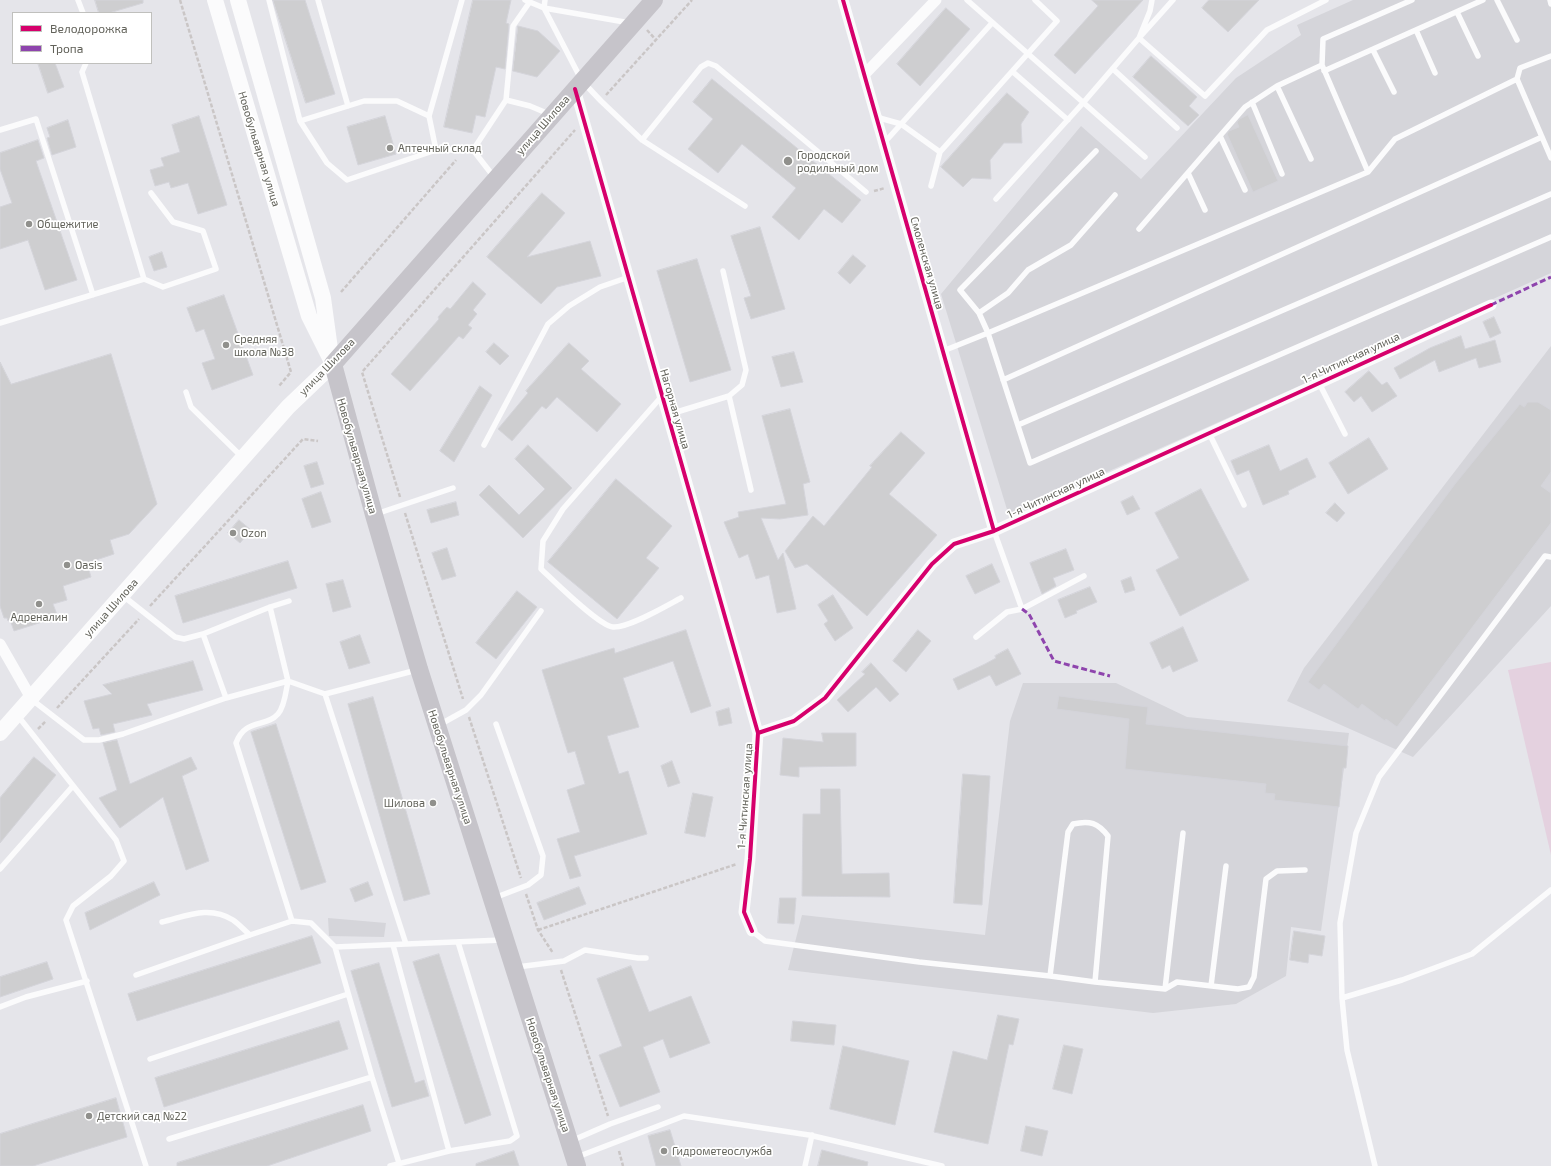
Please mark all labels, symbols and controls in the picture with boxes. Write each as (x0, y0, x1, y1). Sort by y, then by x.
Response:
legend (12, 12, 152, 64)
text: Велодорожка (50, 21, 128, 35)
text: Тропа (50, 41, 83, 55)
street label: Новобульварная улица (235, 90, 283, 208)
street label: улица Шилова (514, 93, 572, 157)
place label: Аптечный склад (398, 141, 482, 155)
marker: Аптечный склад (385, 143, 395, 153)
place label: Городской родильный дом (797, 148, 878, 174)
marker: Городской родильный дом (782, 155, 794, 167)
street label: Смоленская улица (907, 215, 947, 311)
place label: Общежитие (37, 217, 99, 231)
marker: Общежитие (24, 219, 34, 229)
street label: 1-я Читинская улица (1300, 330, 1402, 386)
place label: Средняя школа №38 (234, 332, 294, 358)
street label: улица Шилова (296, 336, 358, 398)
marker: Средняя школа №38 (221, 340, 231, 350)
street label: Нагорная улица (657, 367, 693, 451)
street label: Новобульварная улица (334, 397, 380, 515)
street label: 1-я Читинская улица (1005, 465, 1107, 521)
place label: Ozon (241, 526, 267, 540)
marker: Ozon (228, 528, 238, 538)
place label: Oasis (75, 558, 102, 572)
marker: Oasis (62, 560, 72, 570)
street label: улица Шилова (81, 576, 141, 640)
marker: Адреналин (34, 599, 44, 609)
place label: Адреналин (10, 610, 68, 624)
street label: Новобульварная улица (425, 708, 475, 826)
street label: 1-я Читинская улица (735, 743, 755, 849)
place label: Шилова (384, 796, 425, 810)
marker: Шилова (428, 798, 438, 808)
street label: Новобульварная улица (523, 1016, 573, 1134)
place label: Детский сад №22 (97, 1109, 187, 1123)
marker: Детский сад №22 (84, 1111, 94, 1121)
place label: Гидрометеослужба (672, 1144, 772, 1158)
marker: Гидрометеослужба (659, 1146, 669, 1156)

